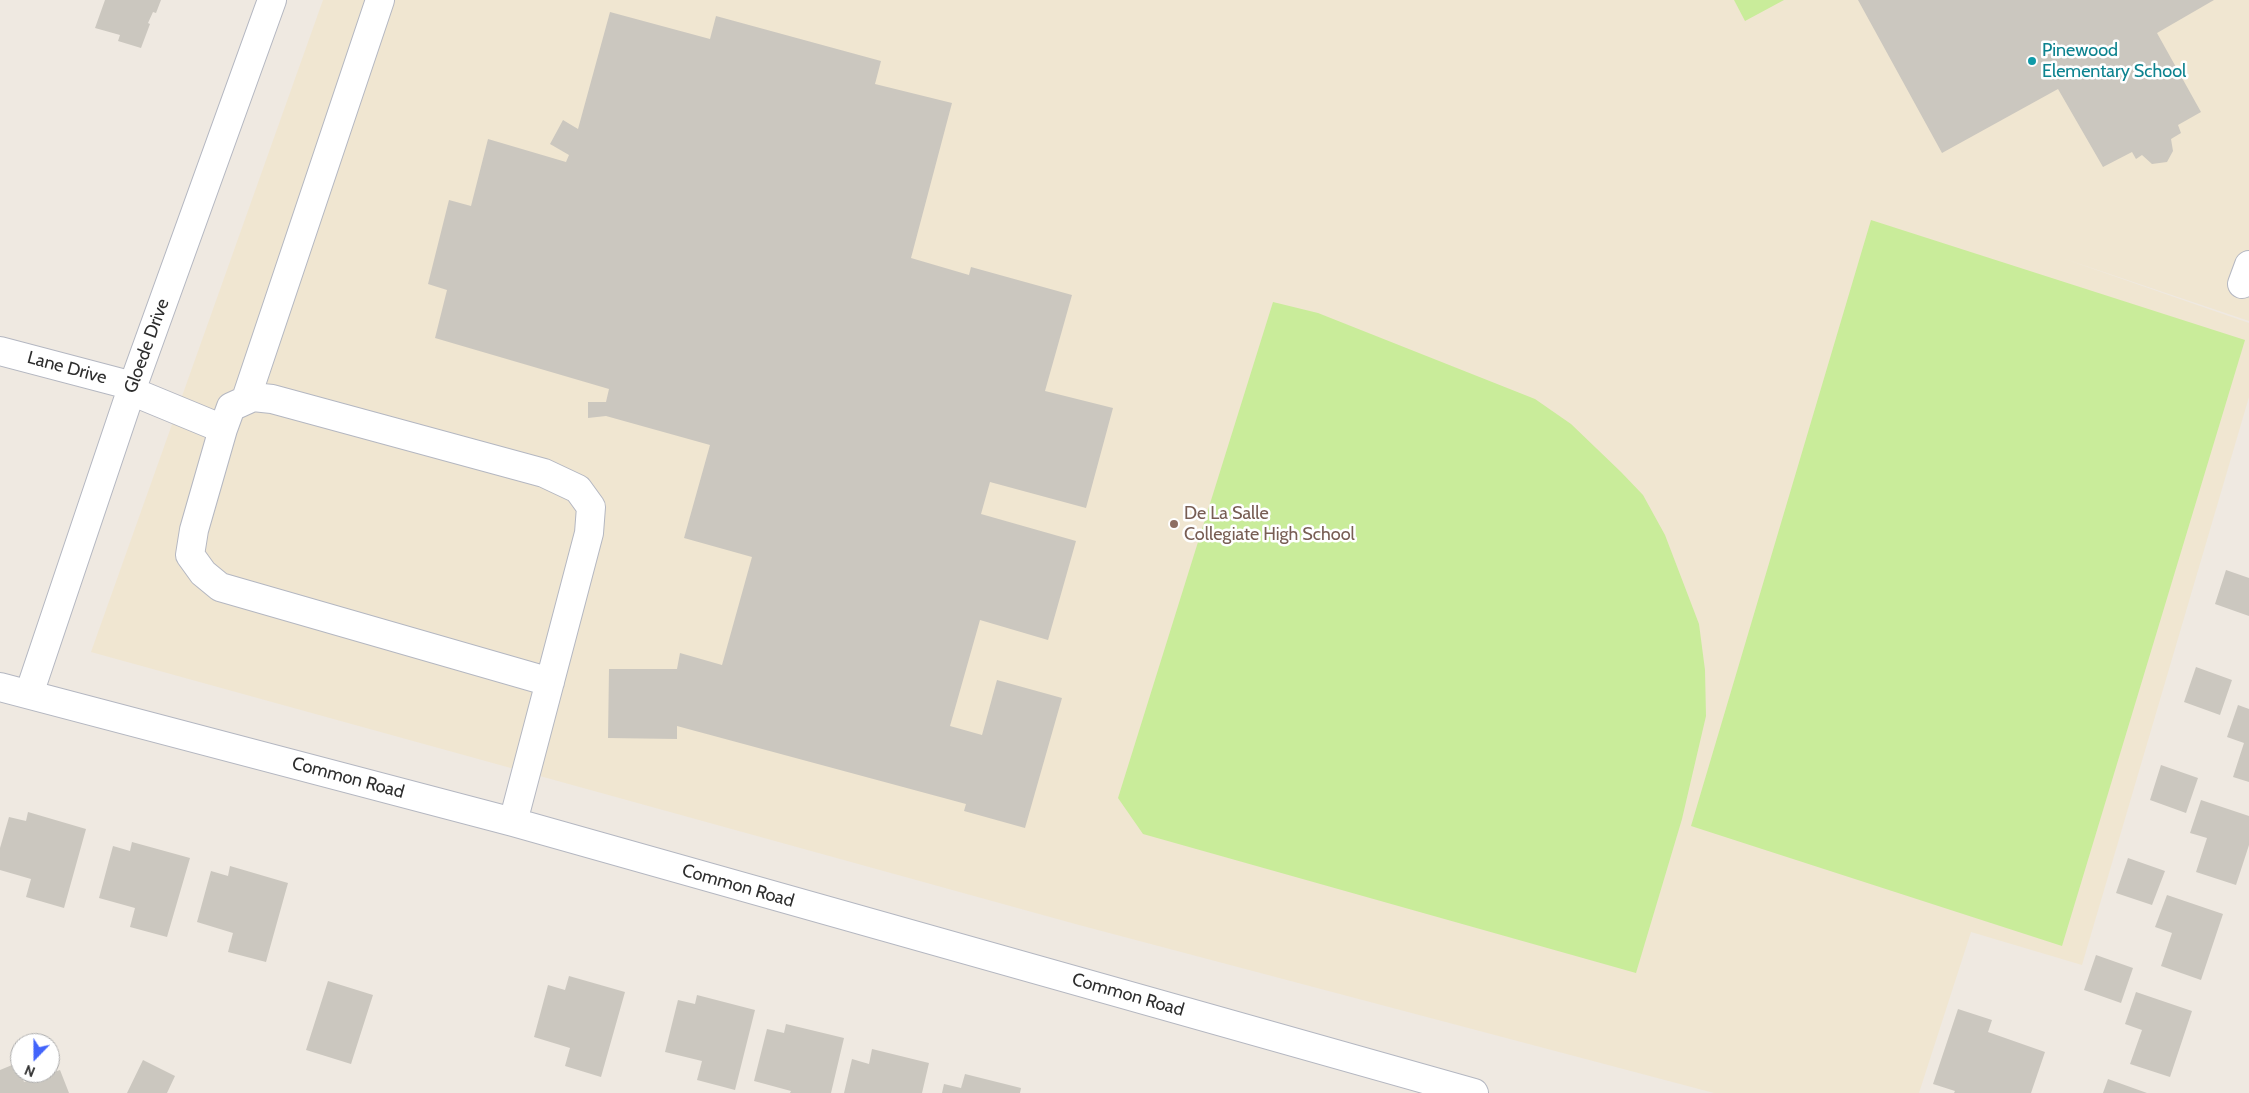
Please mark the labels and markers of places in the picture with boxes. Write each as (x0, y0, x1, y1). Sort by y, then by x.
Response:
place label: Pinewood Elementary School (2042, 40, 2186, 82)
marker: Pinewood Elementary School (2026, 55, 2038, 67)
place label: De La Salle Collegiate High School (1184, 503, 1355, 546)
marker: De La Salle Collegiate High School (1168, 518, 1180, 530)

